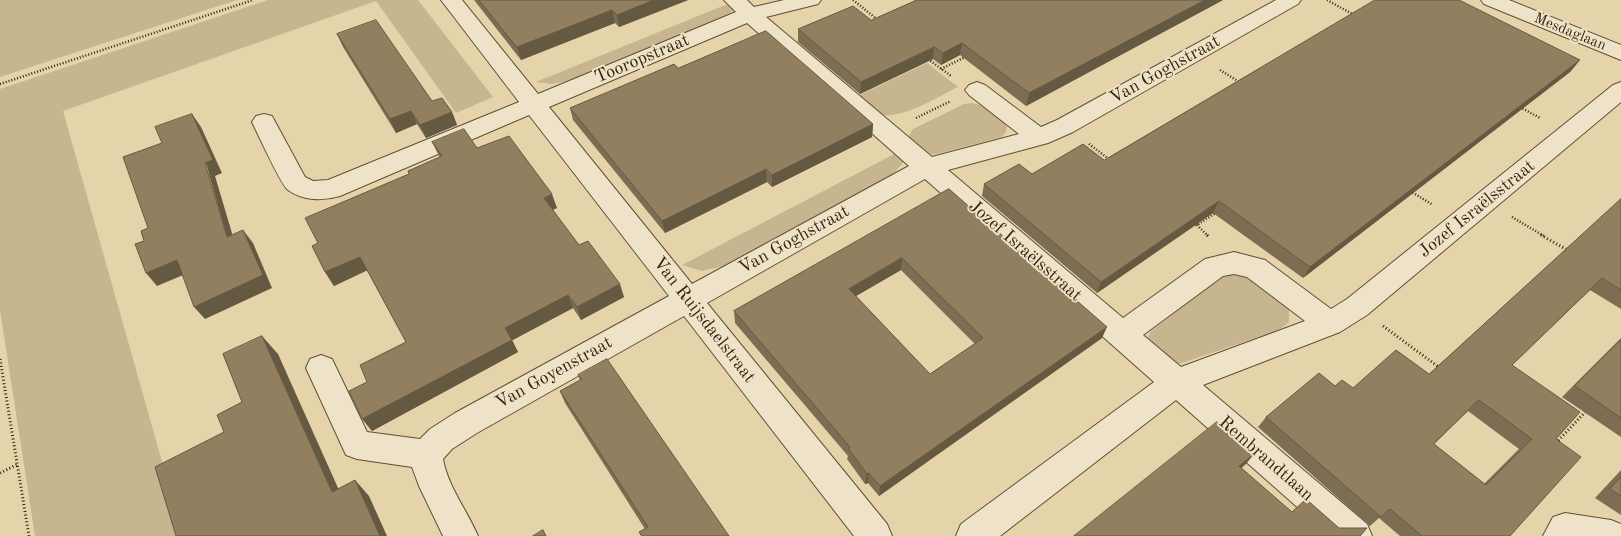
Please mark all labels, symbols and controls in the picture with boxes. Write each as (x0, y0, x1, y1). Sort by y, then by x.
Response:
street label: Mesdaglaan (1531, 9, 1609, 55)
street label: Tooropstraat (591, 29, 693, 89)
street label: Van Goghstraat (1106, 31, 1224, 109)
street label: Jozef Israëlsstraat (1414, 155, 1540, 263)
street label: Jozef Israëlsstraat (964, 196, 1086, 306)
street label: Van Goghstraat (735, 201, 853, 279)
street label: Van Ruijsdaelstraat (648, 253, 760, 387)
street label: Van Goyenstraat (492, 332, 616, 414)
street label: Rembrandtlaan (1214, 412, 1318, 506)

